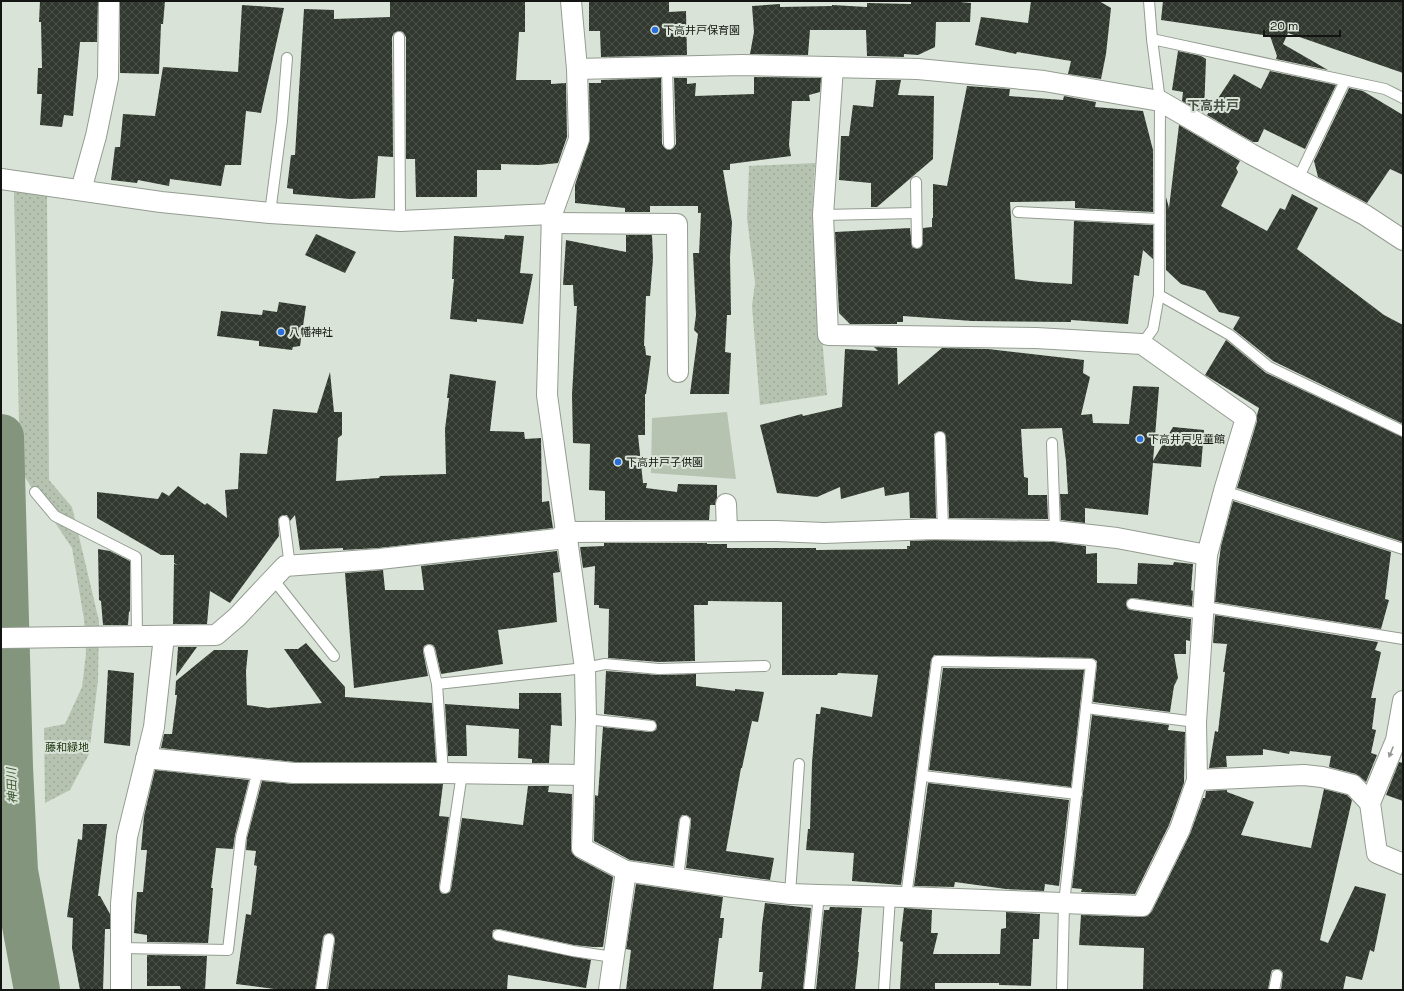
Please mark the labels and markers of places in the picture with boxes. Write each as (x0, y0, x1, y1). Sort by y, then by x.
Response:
place label: 下高井戸保育園 (663, 23, 740, 37)
marker: 下高井戸保育園 (650, 25, 660, 35)
place label: 八幡神社 (289, 325, 333, 339)
marker: 八幡神社 (276, 327, 286, 337)
place label: 下高井戸児童館 (1148, 432, 1225, 446)
marker: 下高井戸児童館 (1135, 434, 1145, 444)
place label: 下高井戸子供園 (626, 455, 703, 469)
marker: 下高井戸子供園 (613, 457, 623, 467)

